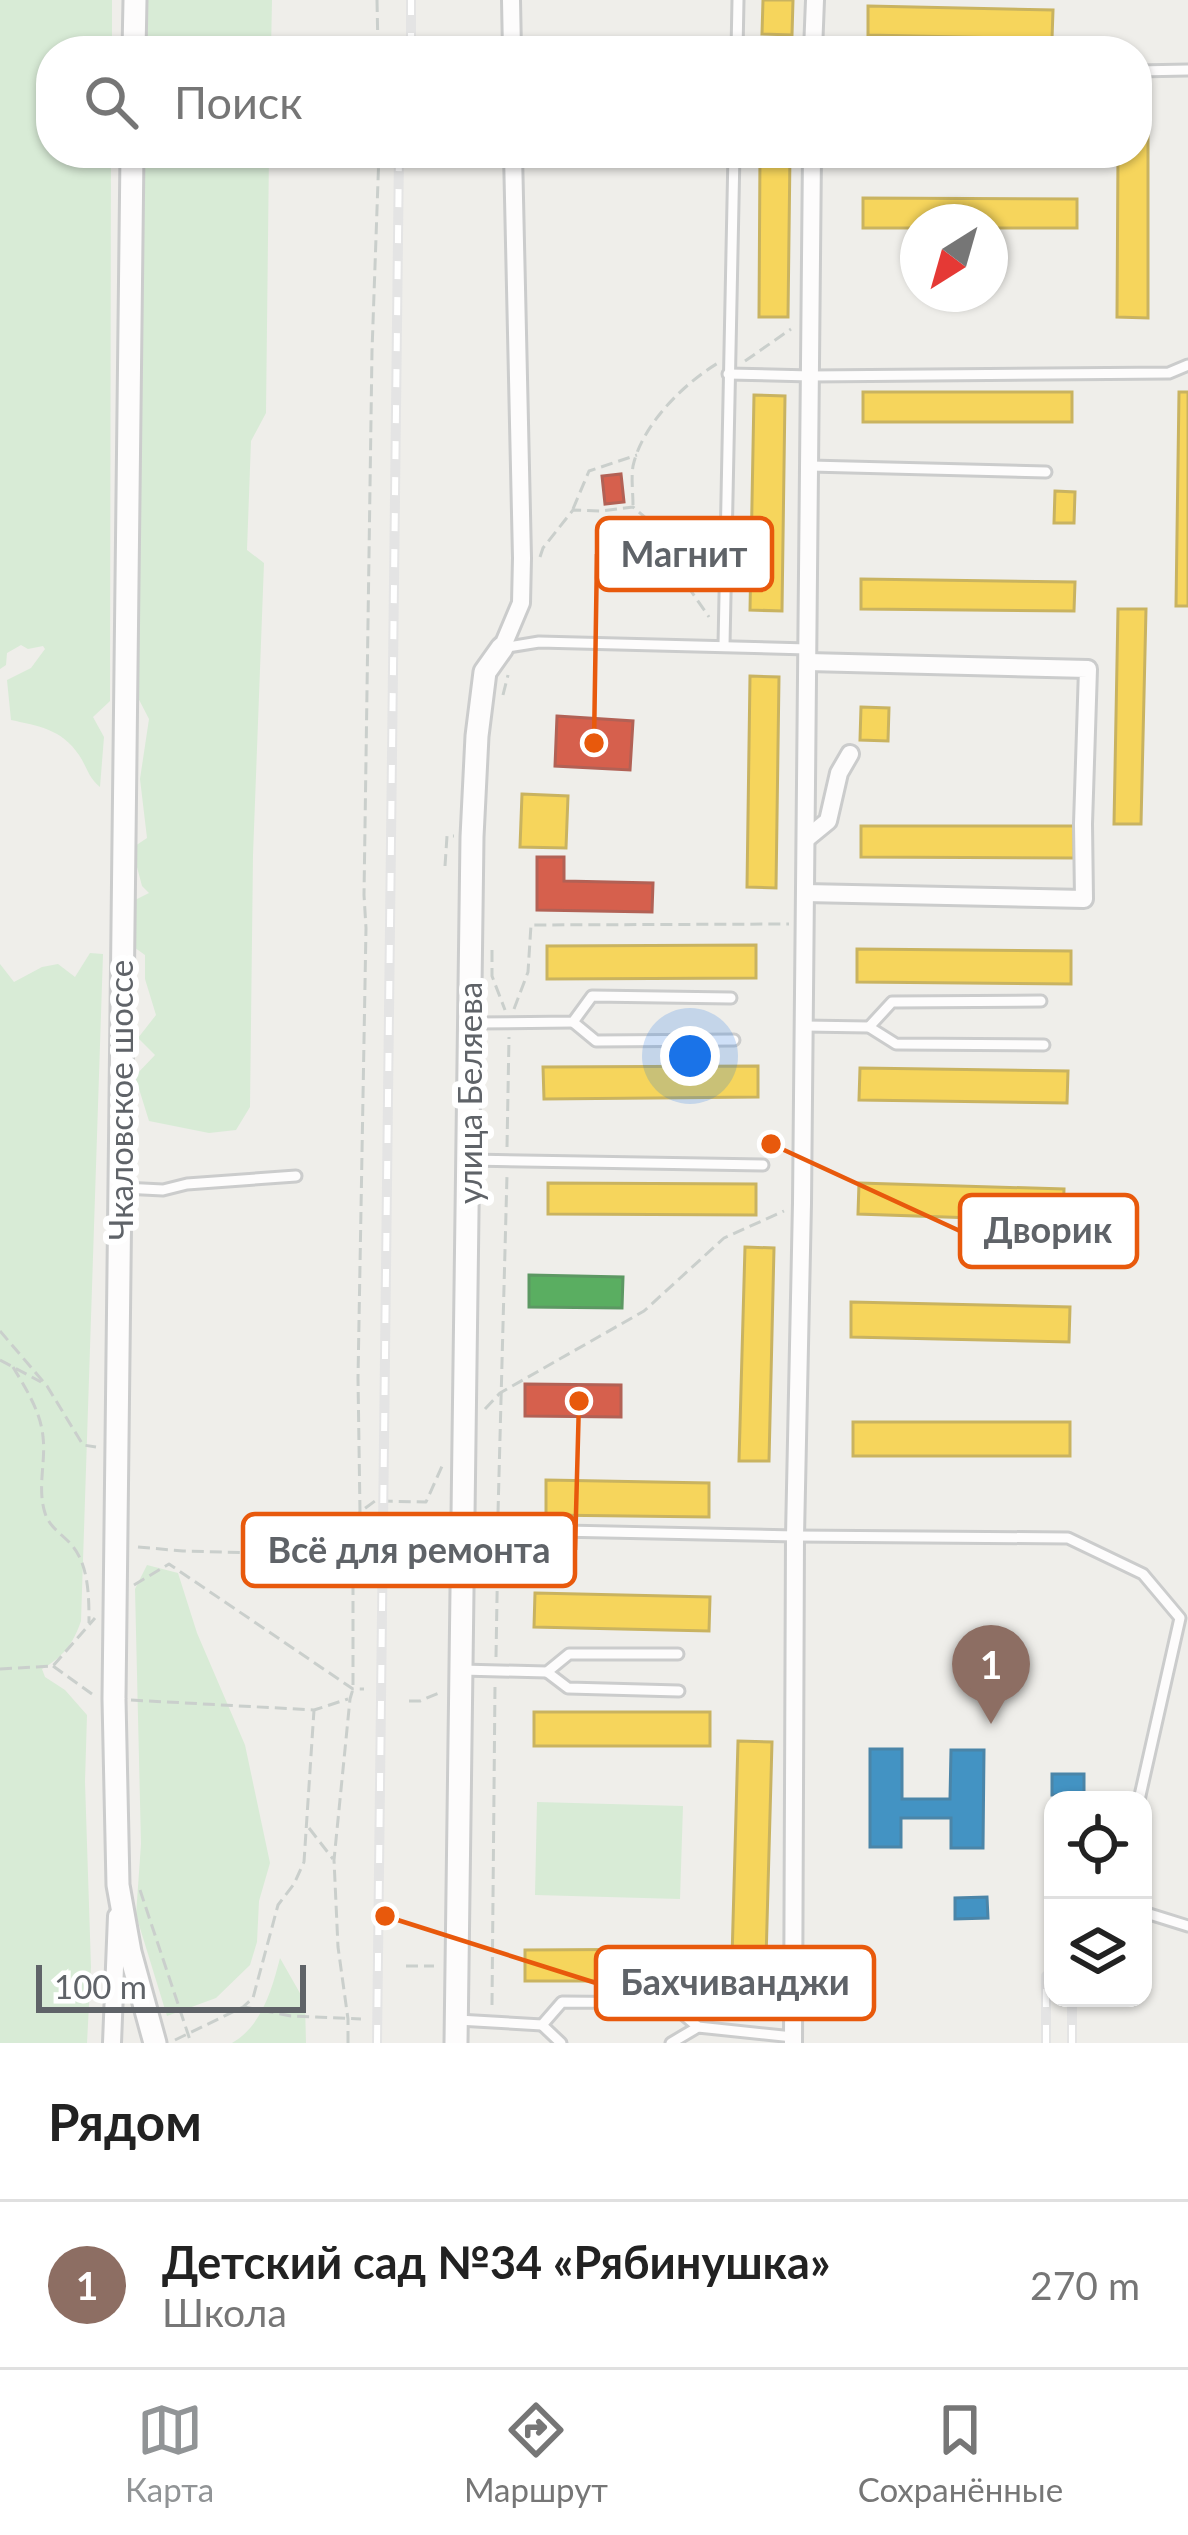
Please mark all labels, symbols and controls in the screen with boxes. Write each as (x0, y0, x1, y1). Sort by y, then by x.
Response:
search box (36, 36, 1152, 168)
icon: search (78, 69, 144, 135)
text: Поиск (174, 75, 303, 129)
north arrow (900, 204, 1008, 312)
callout: Магнит (597, 518, 772, 590)
text: Магнит (621, 531, 748, 575)
street label: Чкаловское шоссе (100, 960, 140, 1240)
street label: улица Беляева (449, 982, 489, 1204)
your location (660, 1026, 720, 1086)
callout: Дворик (960, 1195, 1137, 1267)
text: Дворик (984, 1207, 1113, 1251)
callout: Всё для ремонта (243, 1514, 575, 1586)
text: Всё для ремонта (267, 1527, 551, 1571)
pin: 1 (952, 1625, 1030, 1724)
map controls (1044, 1791, 1152, 2007)
button: locate (1044, 1791, 1152, 1899)
button: layers (1044, 1899, 1152, 2007)
callout: Бахчиванджи (596, 1947, 874, 2019)
scale bar (36, 1959, 306, 2012)
text: Бахчиванджи (620, 1959, 850, 2003)
text: 100 m (54, 1966, 147, 2006)
text: Рядом (48, 2091, 202, 2152)
text: Детский сад №34 «Рябинушка» (162, 2235, 830, 2289)
text: 1 (76, 2262, 98, 2308)
text: 270 m (1030, 2262, 1140, 2308)
text: Школа (162, 2289, 287, 2335)
tab: Карта (125, 2397, 214, 2509)
tab: Маршрут (464, 2397, 608, 2509)
tab: Сохранённые (858, 2397, 1063, 2509)

